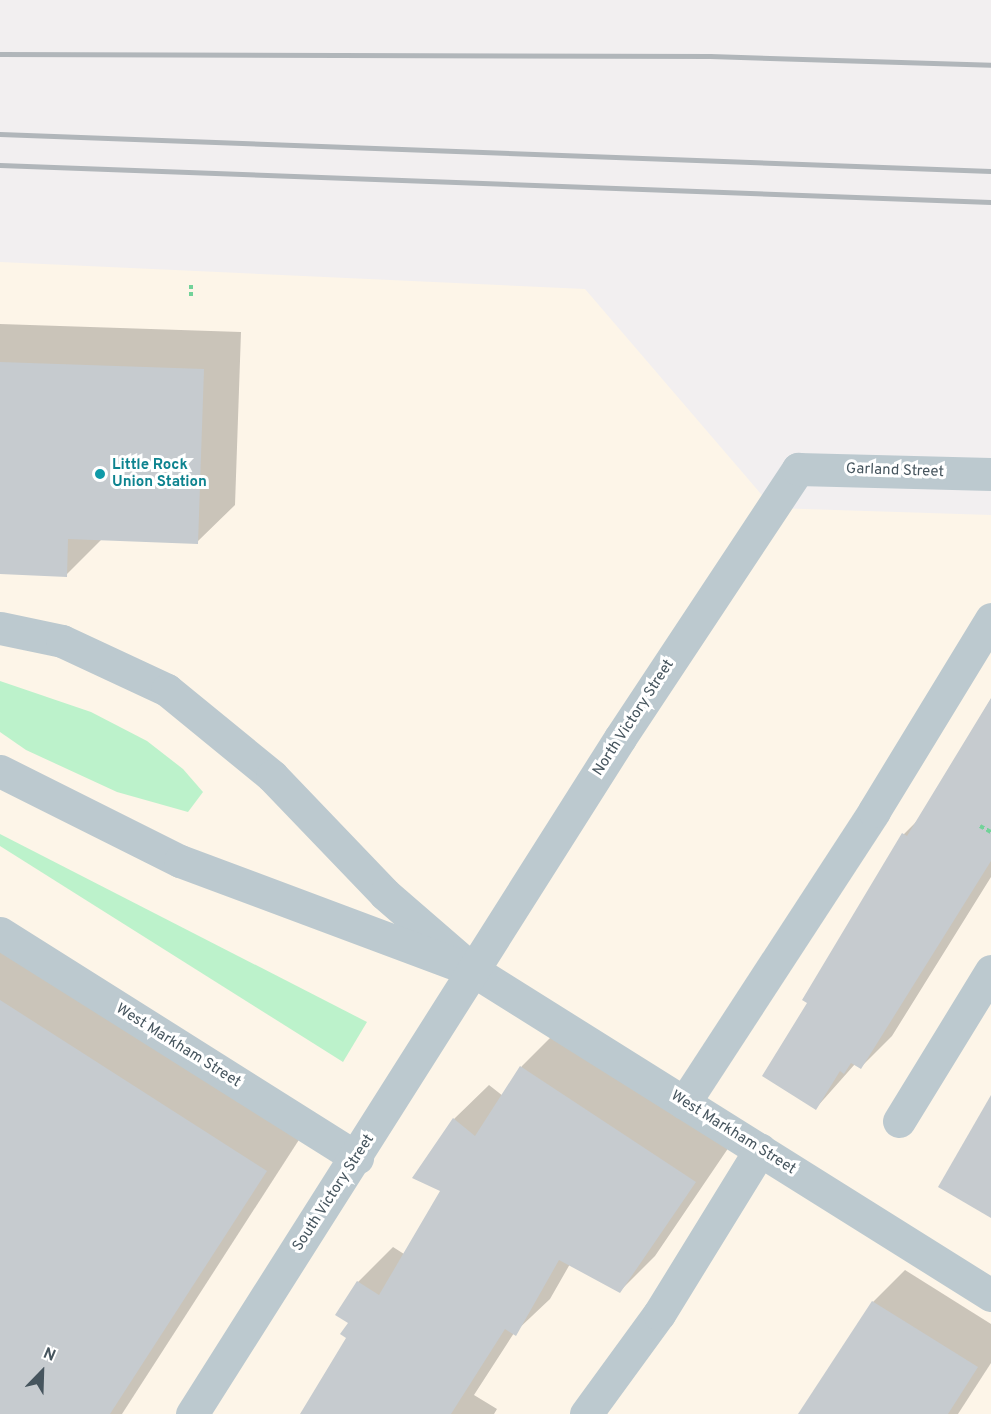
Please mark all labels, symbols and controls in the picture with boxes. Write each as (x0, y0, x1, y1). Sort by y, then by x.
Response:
place label: Little Rock Union Station (112, 456, 207, 491)
street label: Garland Street (846, 460, 944, 482)
marker: Little Rock Union Station (93, 467, 107, 481)
street label: North Victory Street (589, 656, 679, 780)
street label: West Markham Street (112, 1000, 244, 1092)
street label: West Markham Street (667, 1087, 799, 1179)
street label: South Victory Street (289, 1131, 379, 1255)
north arrow (12, 1342, 72, 1402)
text: N (40, 1344, 58, 1367)

